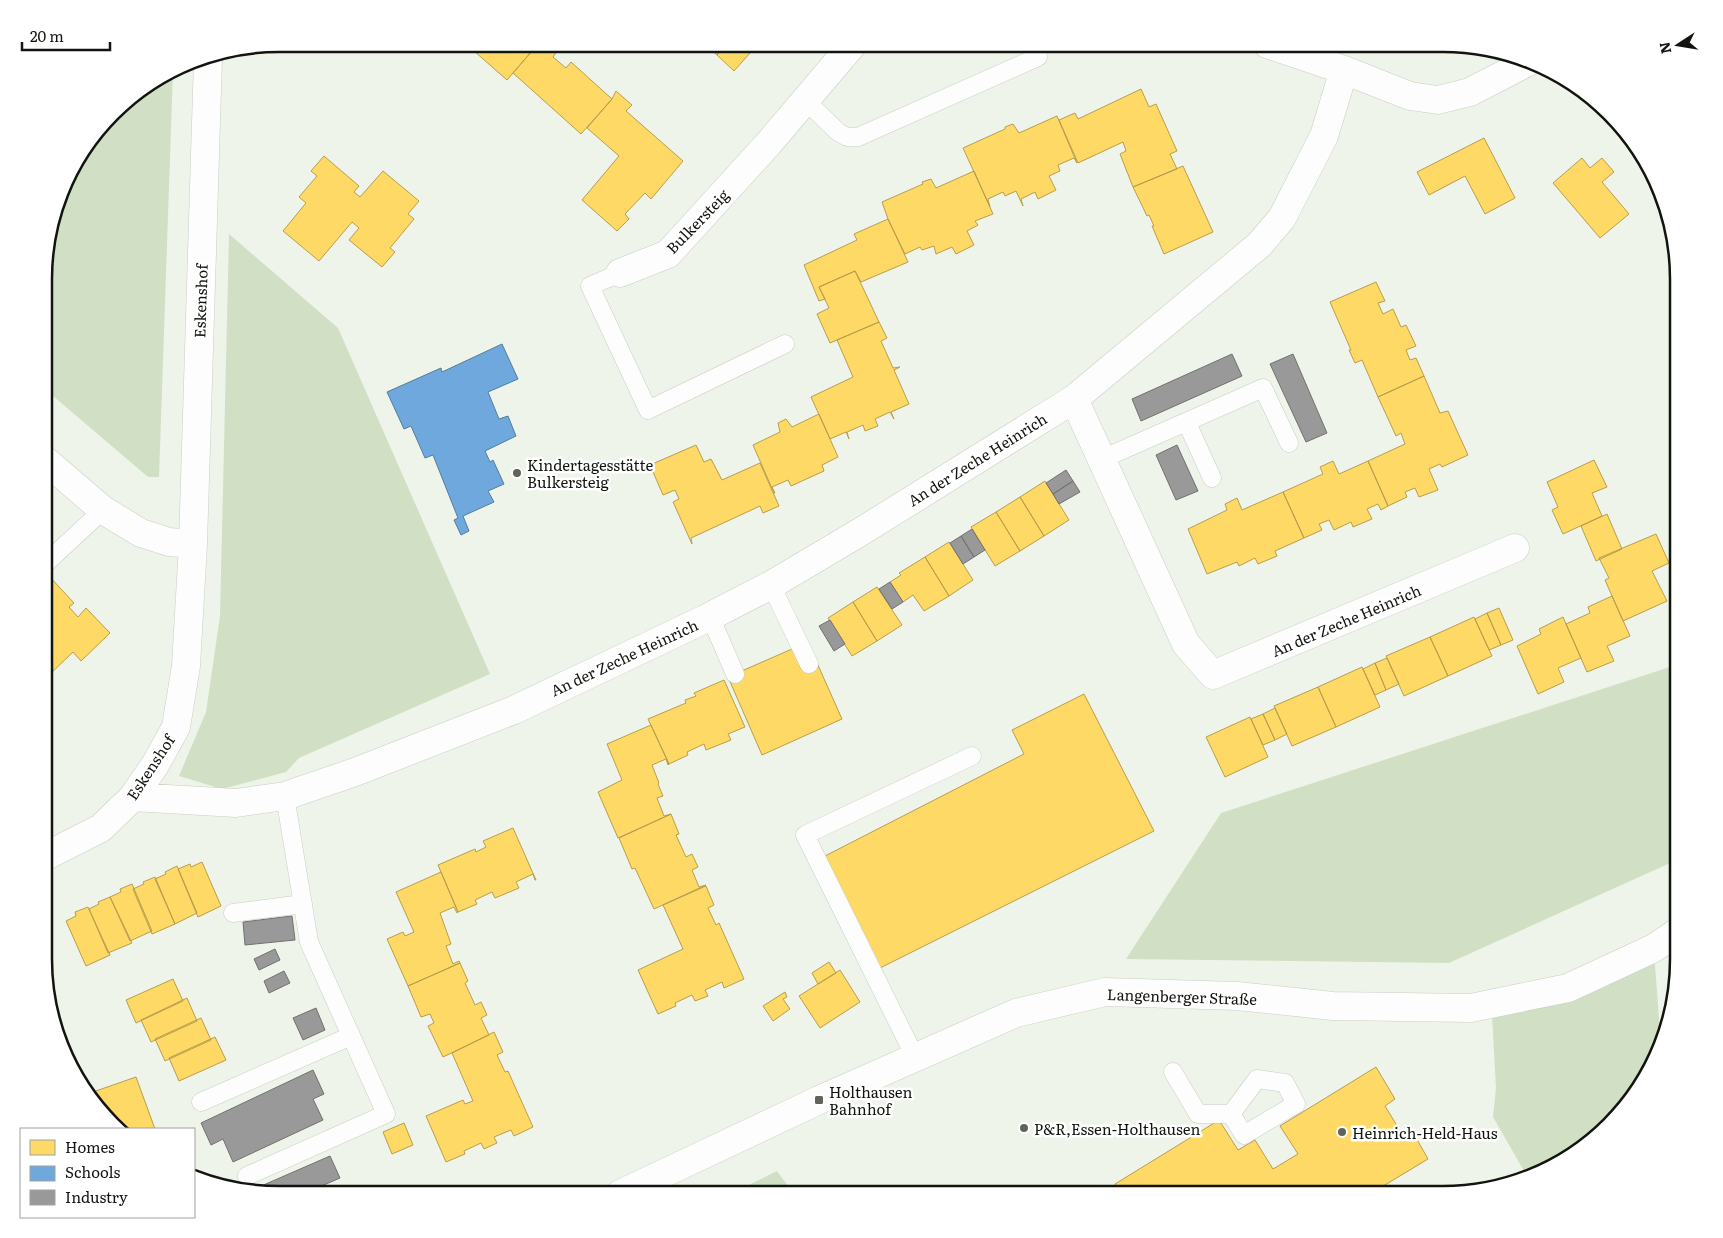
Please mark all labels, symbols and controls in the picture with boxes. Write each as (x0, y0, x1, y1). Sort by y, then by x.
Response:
scale bar (22, 20, 110, 52)
north arrow (1653, 20, 1703, 70)
text: 20 m (30, 24, 64, 47)
text: N (1653, 40, 1675, 56)
street label: Bulkersteig (660, 183, 734, 258)
street label: Eskenshof (187, 262, 213, 338)
street label: An der Zeche Heinrich (903, 407, 1051, 511)
place label: Kindertagesstätte Bulkersteig (527, 453, 654, 493)
marker: Kindertagesstätte Bulkersteig (511, 467, 523, 479)
street label: An der Zeche Heinrich (1268, 578, 1424, 662)
street label: An der Zeche Heinrich (546, 613, 702, 701)
street label: Eskenshof (120, 729, 180, 804)
street label: Langenberger Straße (1107, 982, 1258, 1010)
place label: Holthausen Bahnhof (829, 1080, 913, 1120)
marker: Holthausen Bahnhof (813, 1094, 825, 1106)
place label: P&R,Essen-Holthausen (1034, 1117, 1200, 1140)
place label: Heinrich-Held-Haus (1352, 1121, 1498, 1144)
marker: P&R,Essen-Holthausen (1018, 1122, 1030, 1134)
marker: Heinrich-Held-Haus (1336, 1126, 1348, 1138)
legend (20, 1128, 195, 1218)
text: Homes (65, 1135, 115, 1158)
text: Schools (65, 1160, 121, 1183)
text: Industry (65, 1185, 128, 1208)

